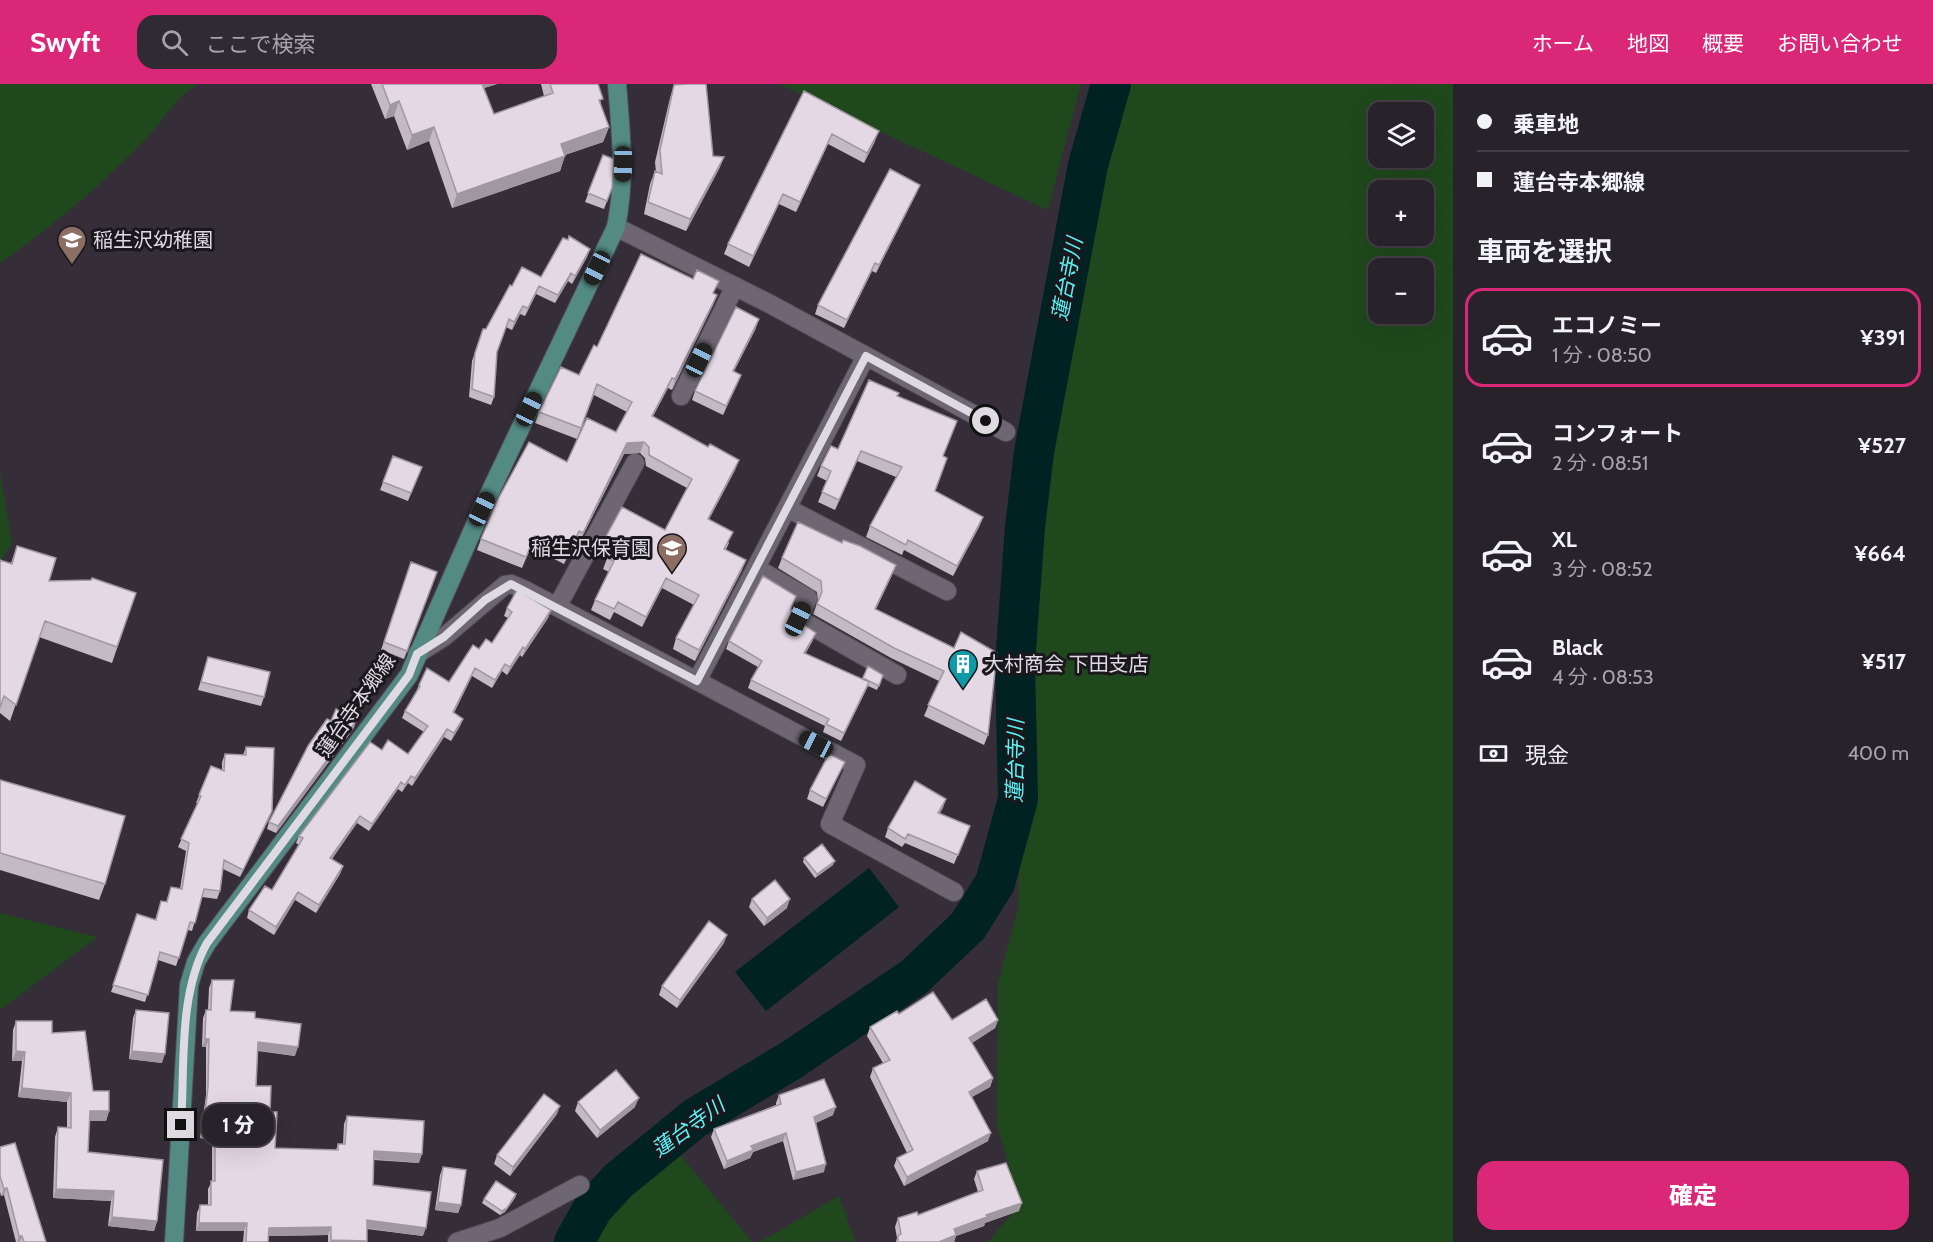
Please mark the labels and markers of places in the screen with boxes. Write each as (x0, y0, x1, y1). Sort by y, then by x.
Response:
school or university icon: 稲生沢幼稚園 (56, 224, 88, 266)
place label: 稲生沢幼稚園 (93, 228, 213, 252)
school or university icon: 稲生沢保育園 (656, 532, 688, 574)
place label: 稲生沢保育園 (531, 536, 651, 560)
building icon: 大村商会 下田支店 (947, 648, 979, 690)
place label: 大村商会 下田支店 (984, 652, 1149, 676)

